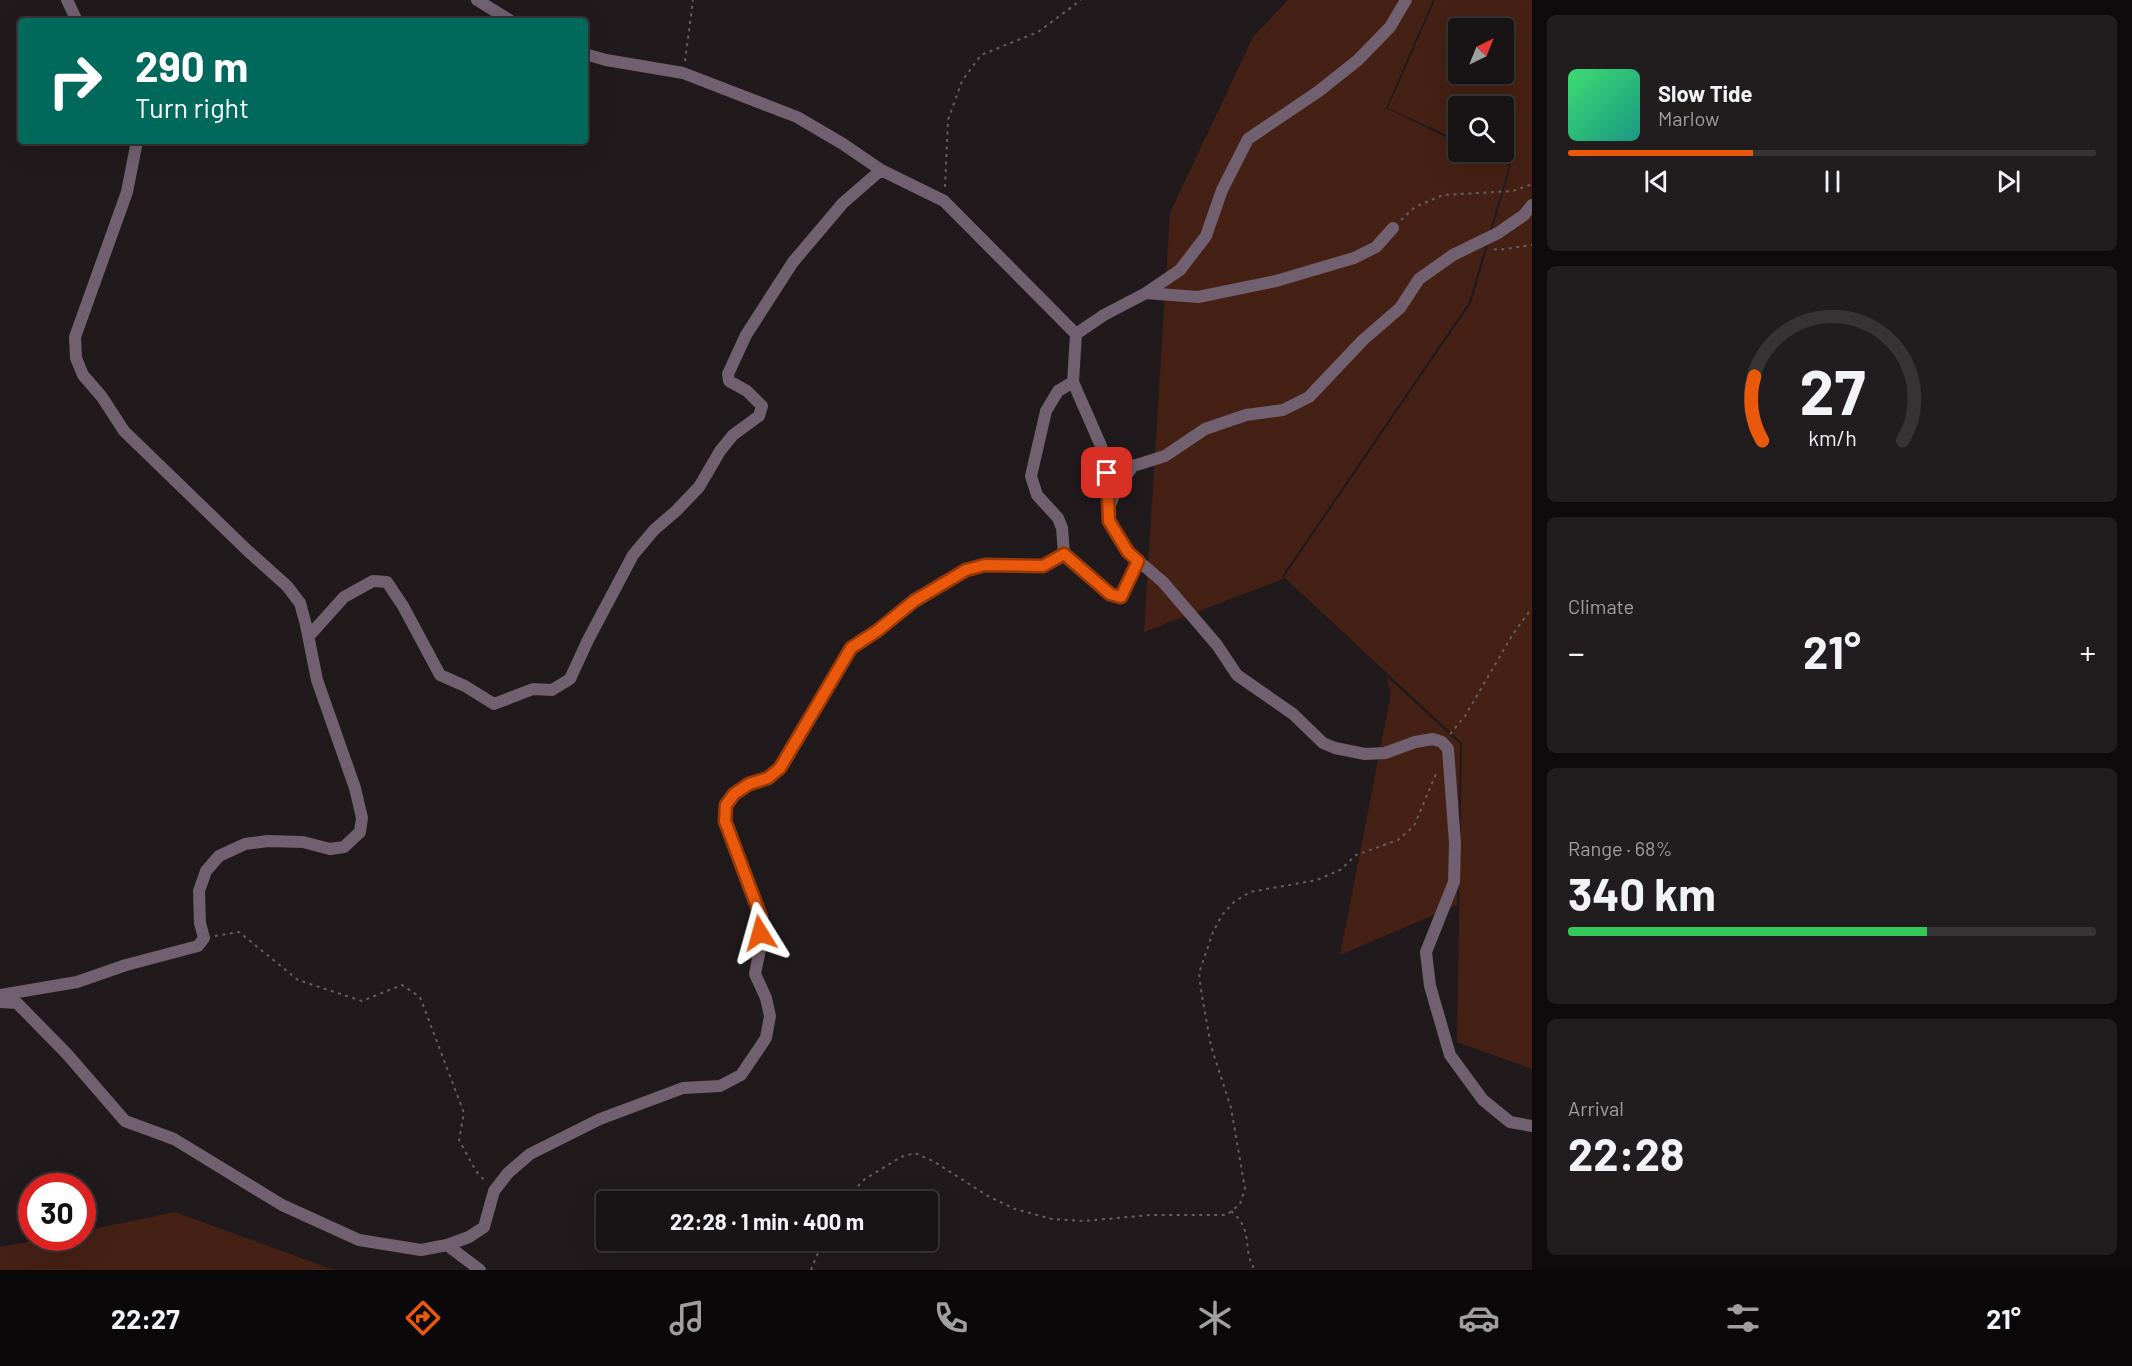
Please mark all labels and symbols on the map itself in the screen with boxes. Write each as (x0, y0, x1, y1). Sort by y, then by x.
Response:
north arrow (1448, 18, 1514, 84)
pin (1081, 447, 1132, 498)
position arrow (728, 901, 792, 965)
speed limit sign: 30 (18, 1173, 96, 1251)

